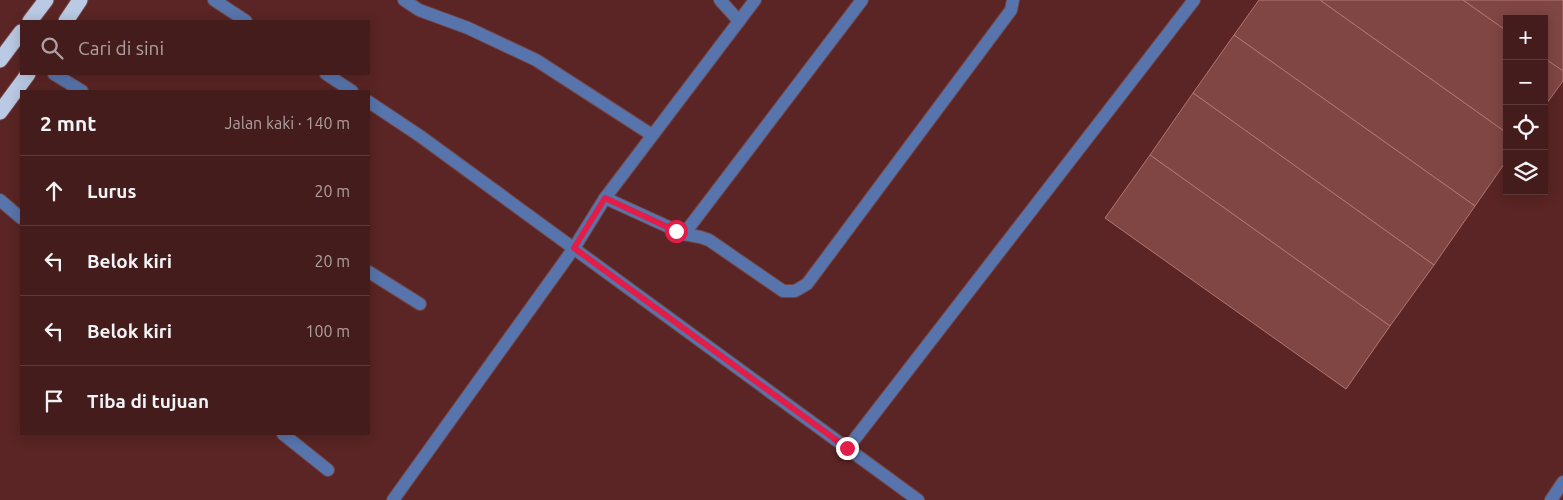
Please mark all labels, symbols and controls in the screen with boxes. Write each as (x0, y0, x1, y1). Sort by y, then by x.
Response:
map controls (1503, 15, 1548, 195)
button: + (1503, 15, 1548, 60)
search box (20, 20, 370, 75)
icon: search (38, 34, 66, 62)
text: Cari di sini (78, 37, 164, 59)
button: − (1503, 60, 1548, 105)
button: locate (1503, 105, 1548, 150)
text: 2 mnt (40, 111, 96, 135)
text: Jalan kaki · 140 m (225, 114, 350, 132)
button: layers (1503, 150, 1548, 195)
icon: ahead (40, 177, 68, 205)
text: Lurus (87, 180, 136, 202)
text: 20 m (314, 182, 350, 200)
route start (665, 220, 688, 243)
icon: left (40, 247, 68, 275)
text: Belok kiri (87, 250, 172, 272)
text: 20 m (314, 252, 350, 270)
icon: left (40, 317, 68, 345)
text: Belok kiri (87, 320, 172, 342)
text: 100 m (305, 322, 350, 340)
icon: arrive (40, 387, 68, 415)
text: Tiba di tujuan (87, 390, 209, 412)
route end (836, 437, 859, 460)

